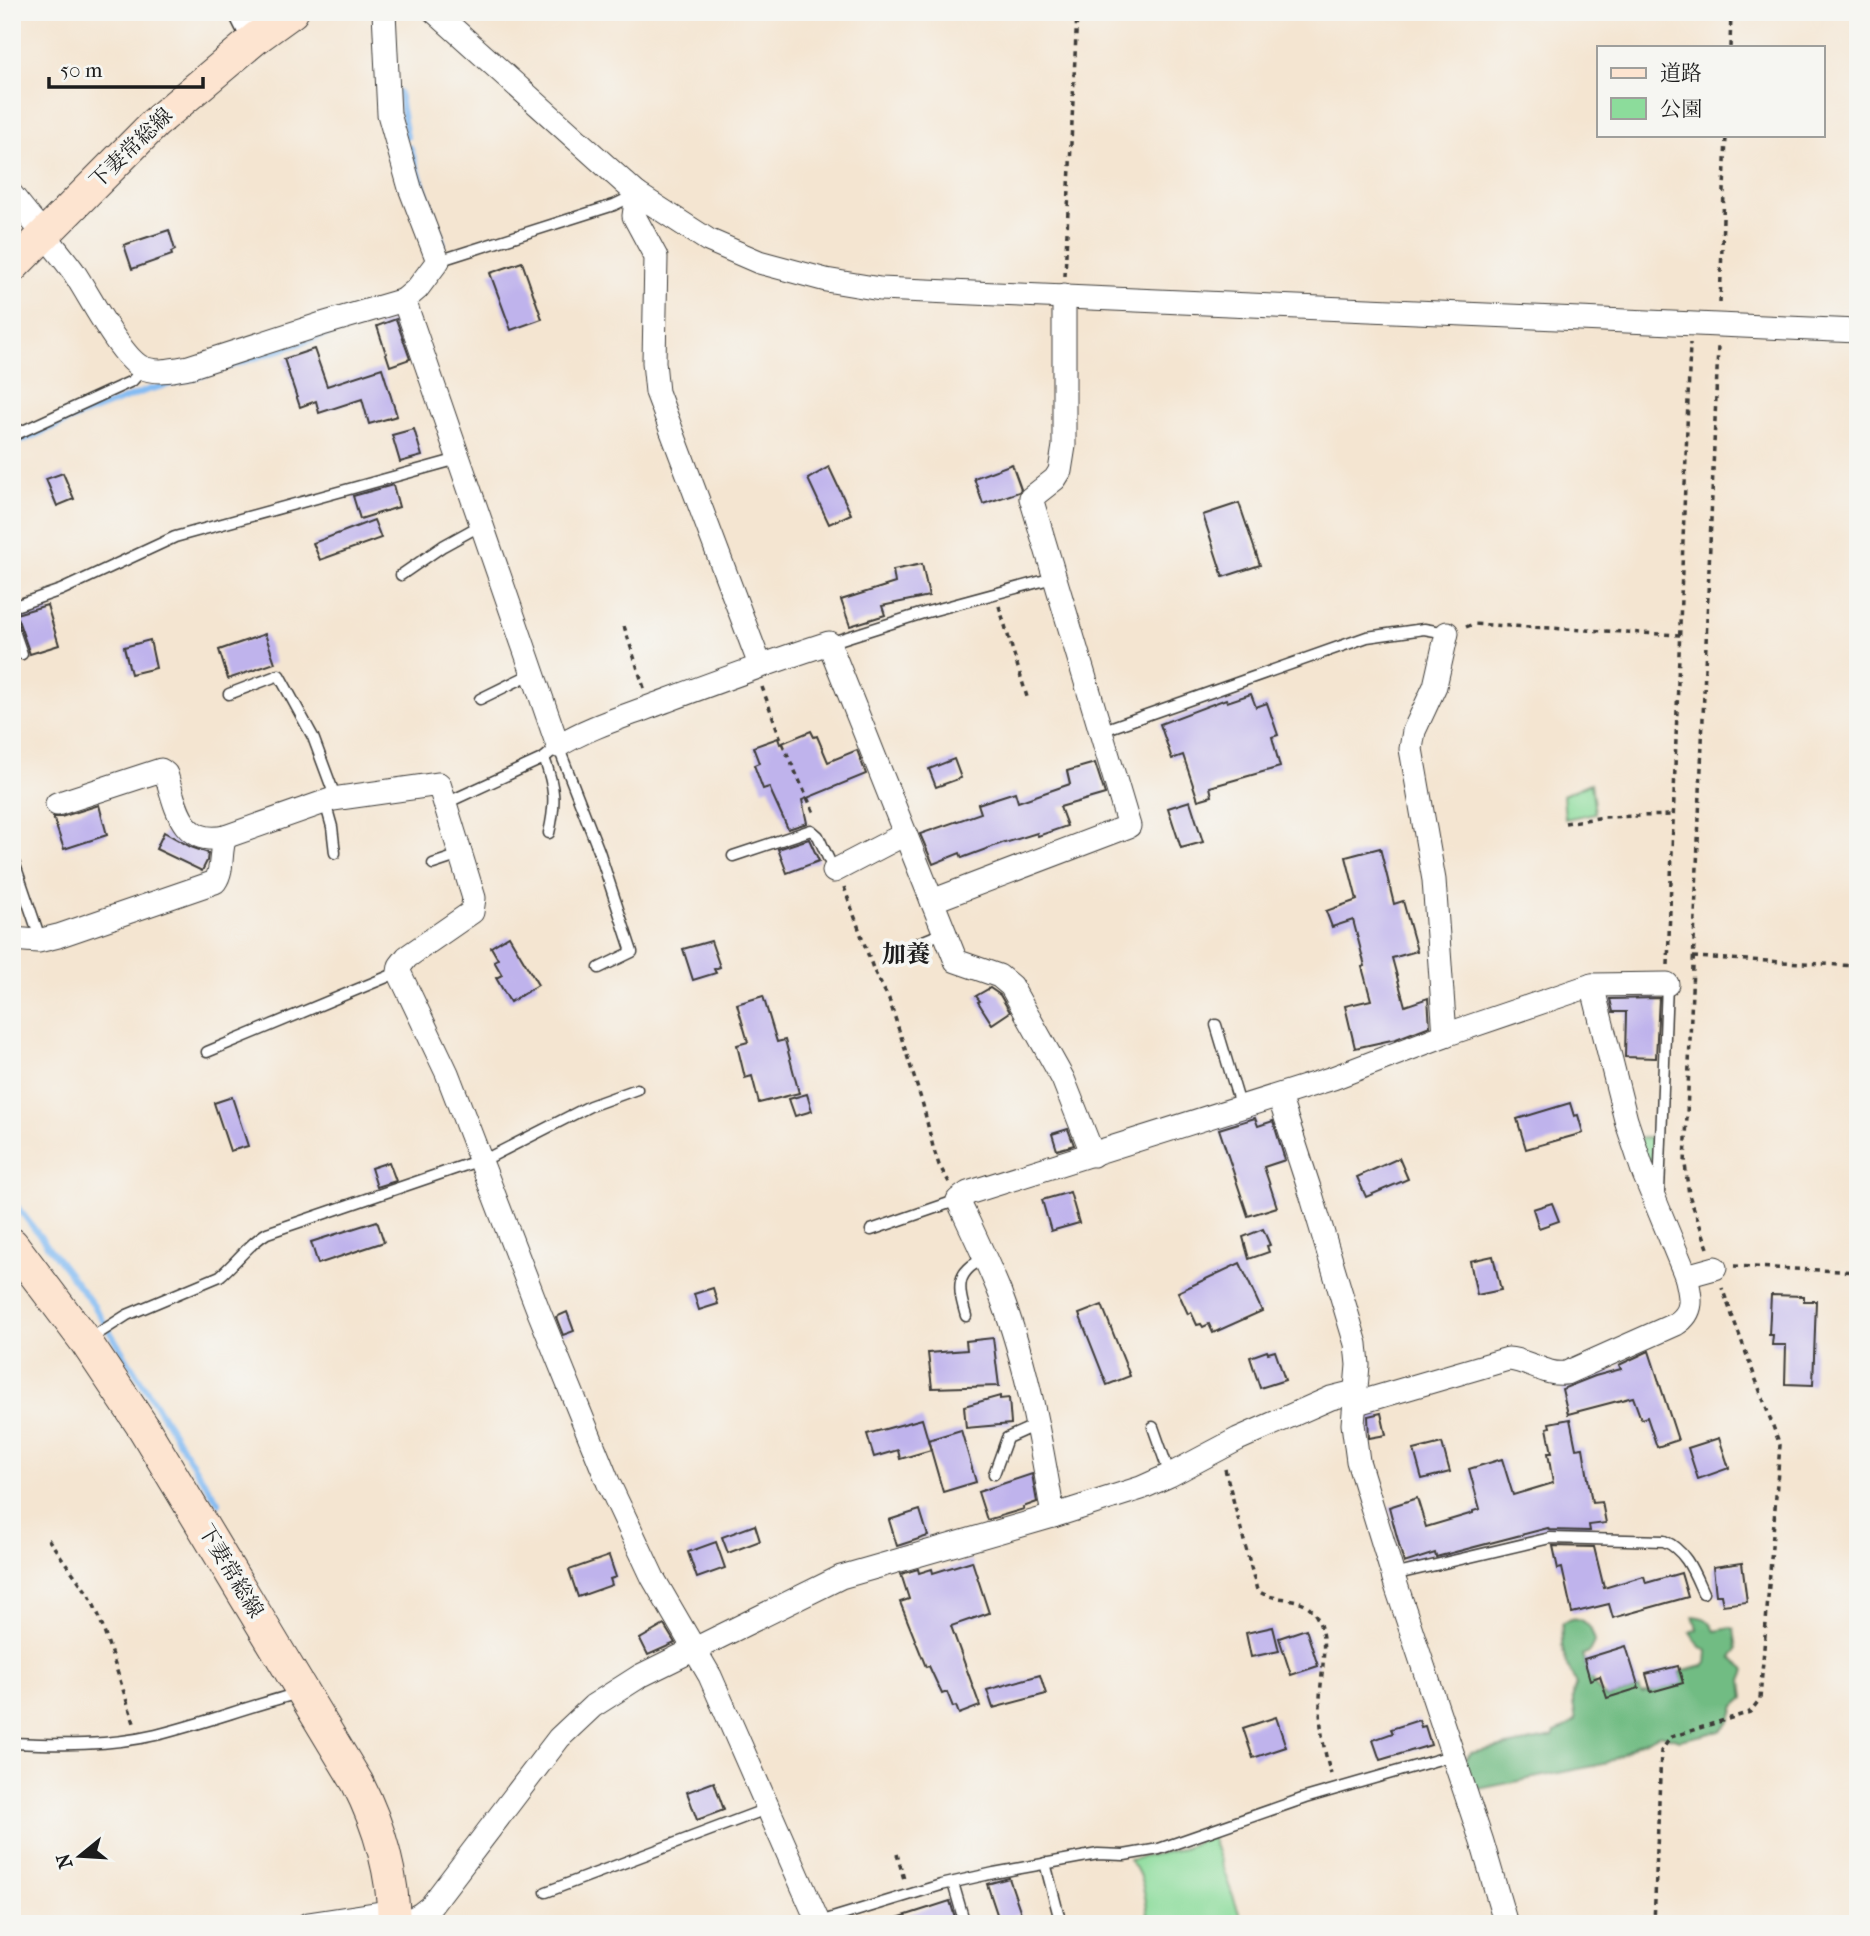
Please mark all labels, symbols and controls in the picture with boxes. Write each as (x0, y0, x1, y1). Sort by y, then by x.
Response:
scale bar (49, 46, 203, 90)
legend (1597, 46, 1825, 136)
text: 50 m (60, 58, 103, 82)
text: 道路 (1660, 61, 1702, 85)
text: 公園 (1660, 97, 1702, 121)
street label: 下妻常総線 (85, 103, 177, 193)
district label: 加養 (882, 940, 930, 968)
street label: 下妻常総線 (194, 1520, 268, 1622)
north arrow (46, 1820, 116, 1890)
text: N (52, 1850, 77, 1871)

